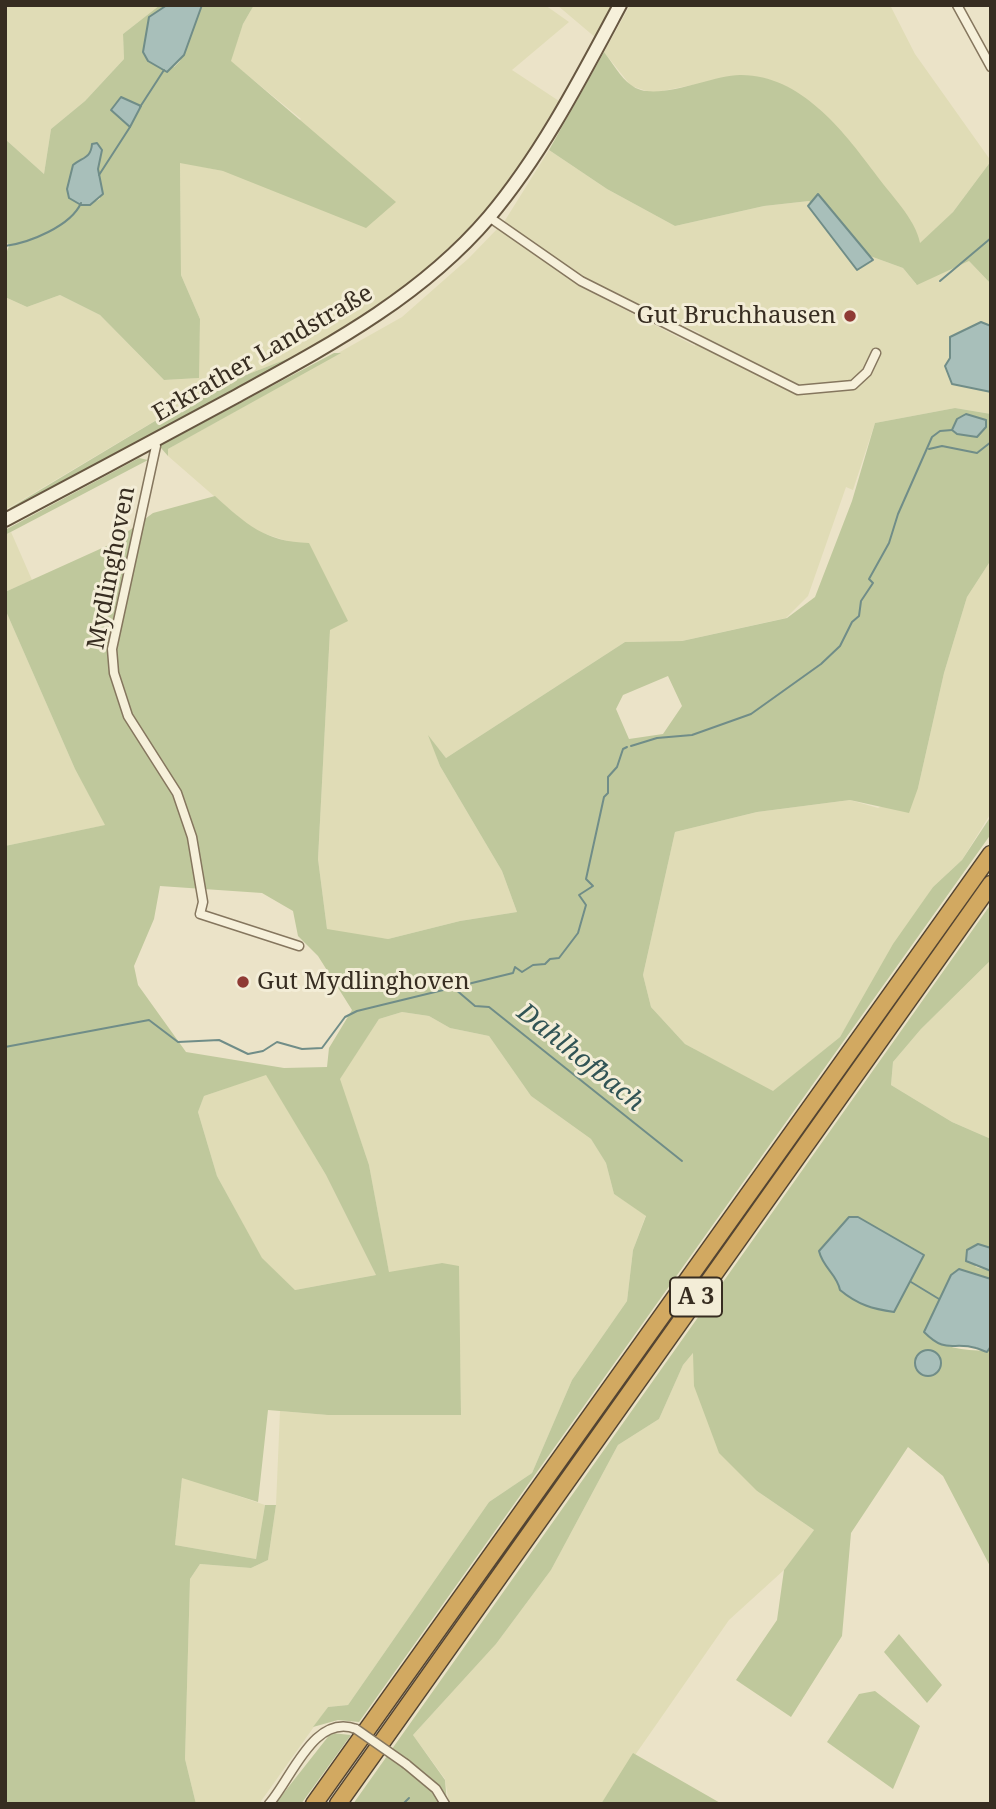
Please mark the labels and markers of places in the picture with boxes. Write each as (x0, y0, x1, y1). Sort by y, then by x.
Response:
place label: Gut Bruchhausen (637, 302, 836, 330)
marker: Gut Bruchhausen (842, 308, 858, 324)
place label: Gut Mydlinghoven (257, 968, 470, 996)
marker: Gut Mydlinghoven (235, 974, 251, 990)

